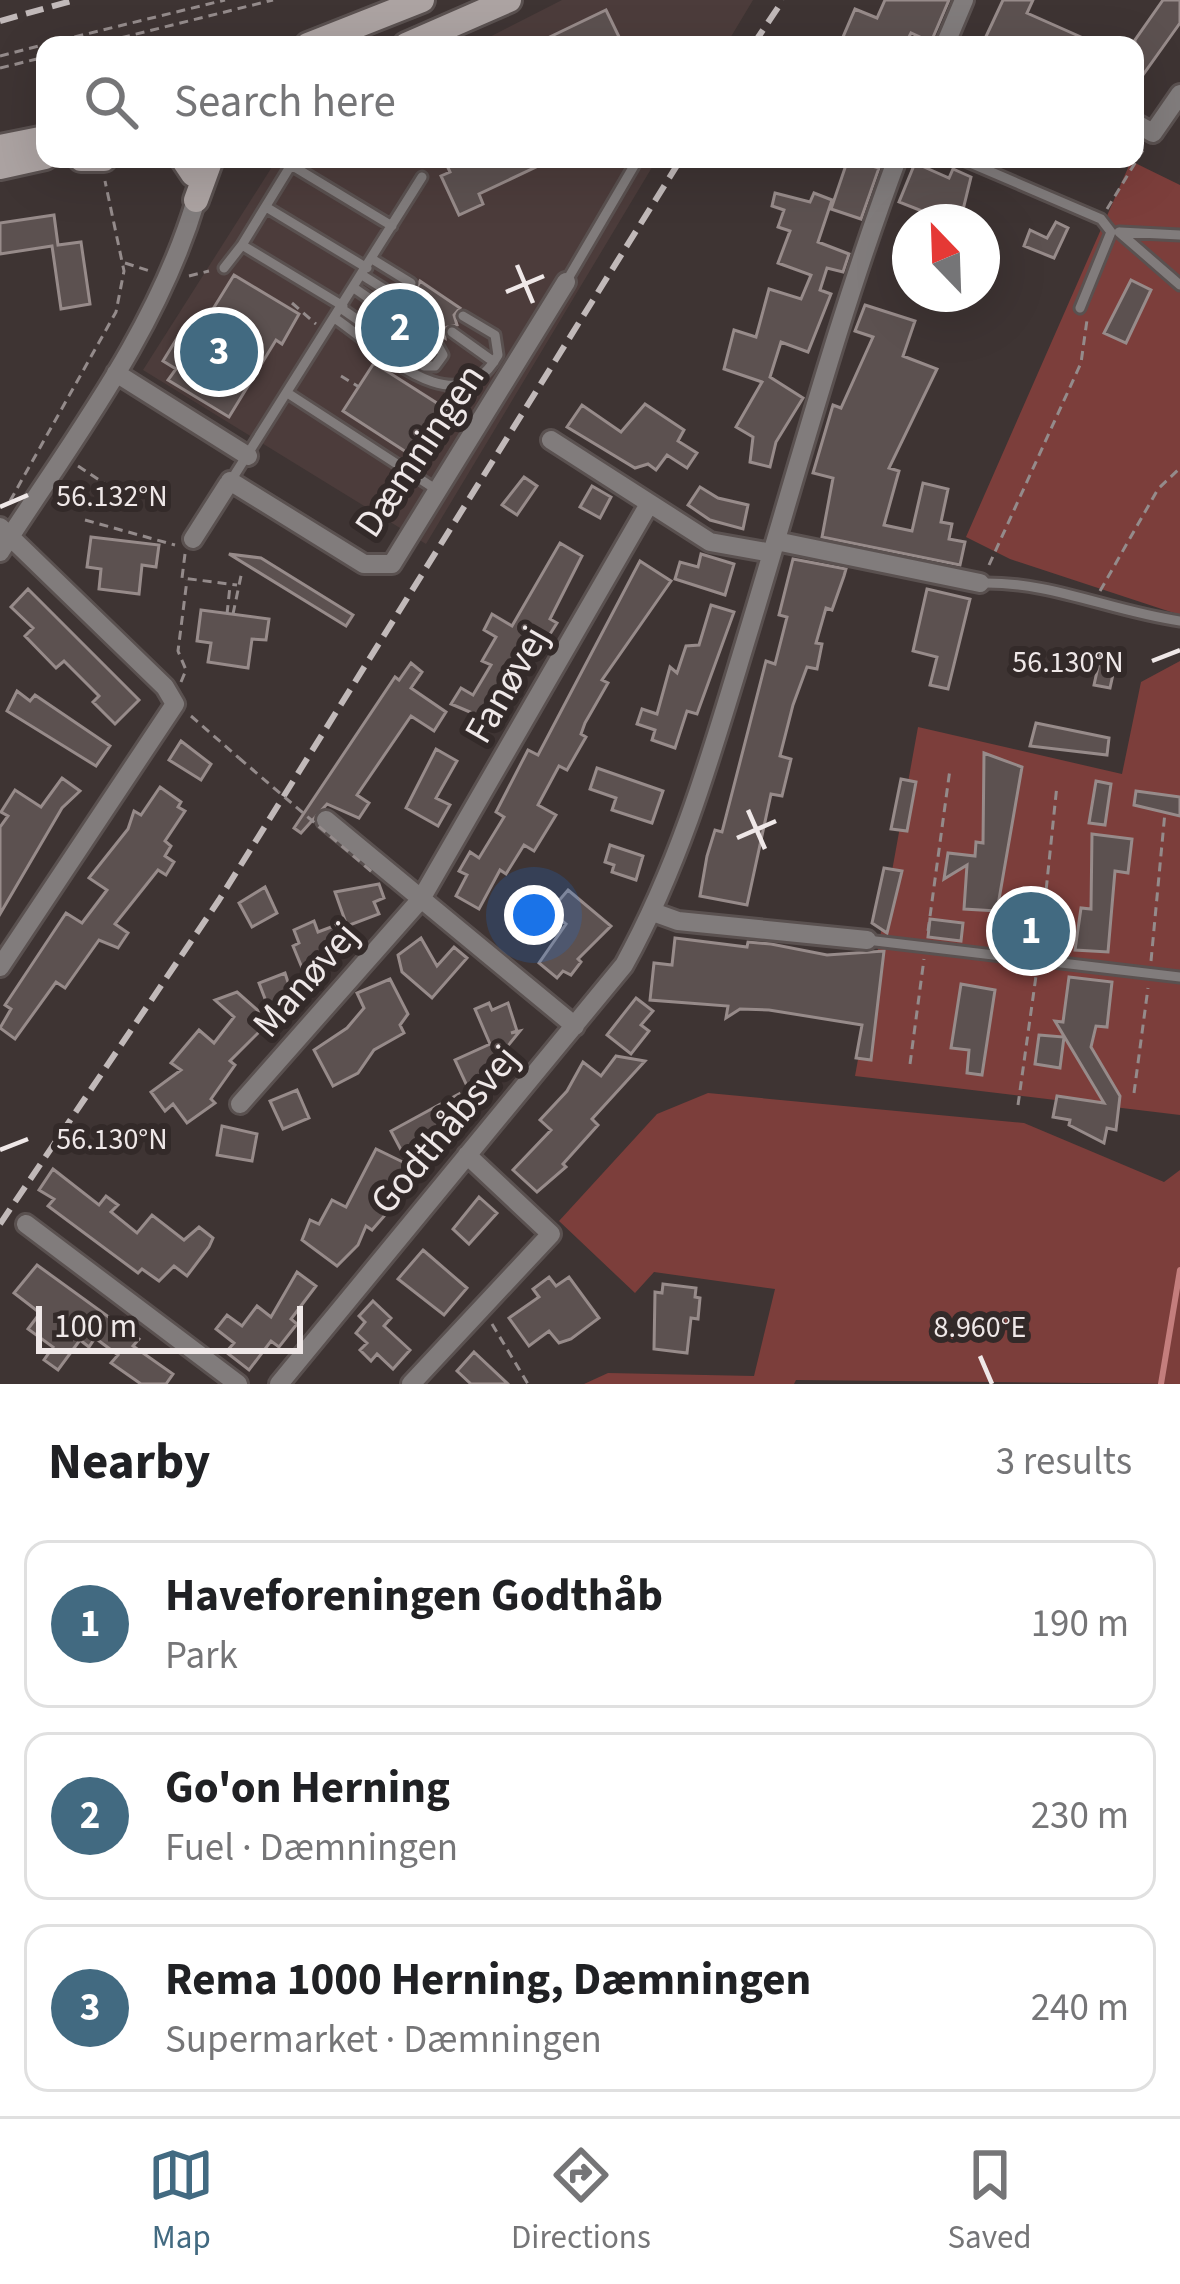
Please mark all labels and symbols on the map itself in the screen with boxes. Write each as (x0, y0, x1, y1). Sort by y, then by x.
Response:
north arrow (892, 204, 1000, 312)
pin: 2 (361, 283, 439, 373)
pin: 3 (180, 307, 258, 397)
street label: Dæmningen (341, 353, 499, 549)
text: 56.132°N (56, 475, 168, 518)
street label: Fanøvej (451, 616, 563, 754)
text: 56.130°N (1012, 641, 1124, 684)
your location (504, 885, 564, 945)
pin: 1 (992, 886, 1070, 976)
street label: Manøvej (240, 910, 372, 1050)
street label: Godthåbsvej (357, 1033, 533, 1227)
text: 56.130°N (56, 1118, 168, 1161)
scale bar (36, 1300, 303, 1353)
text: 8.960°E (934, 1306, 1026, 1349)

